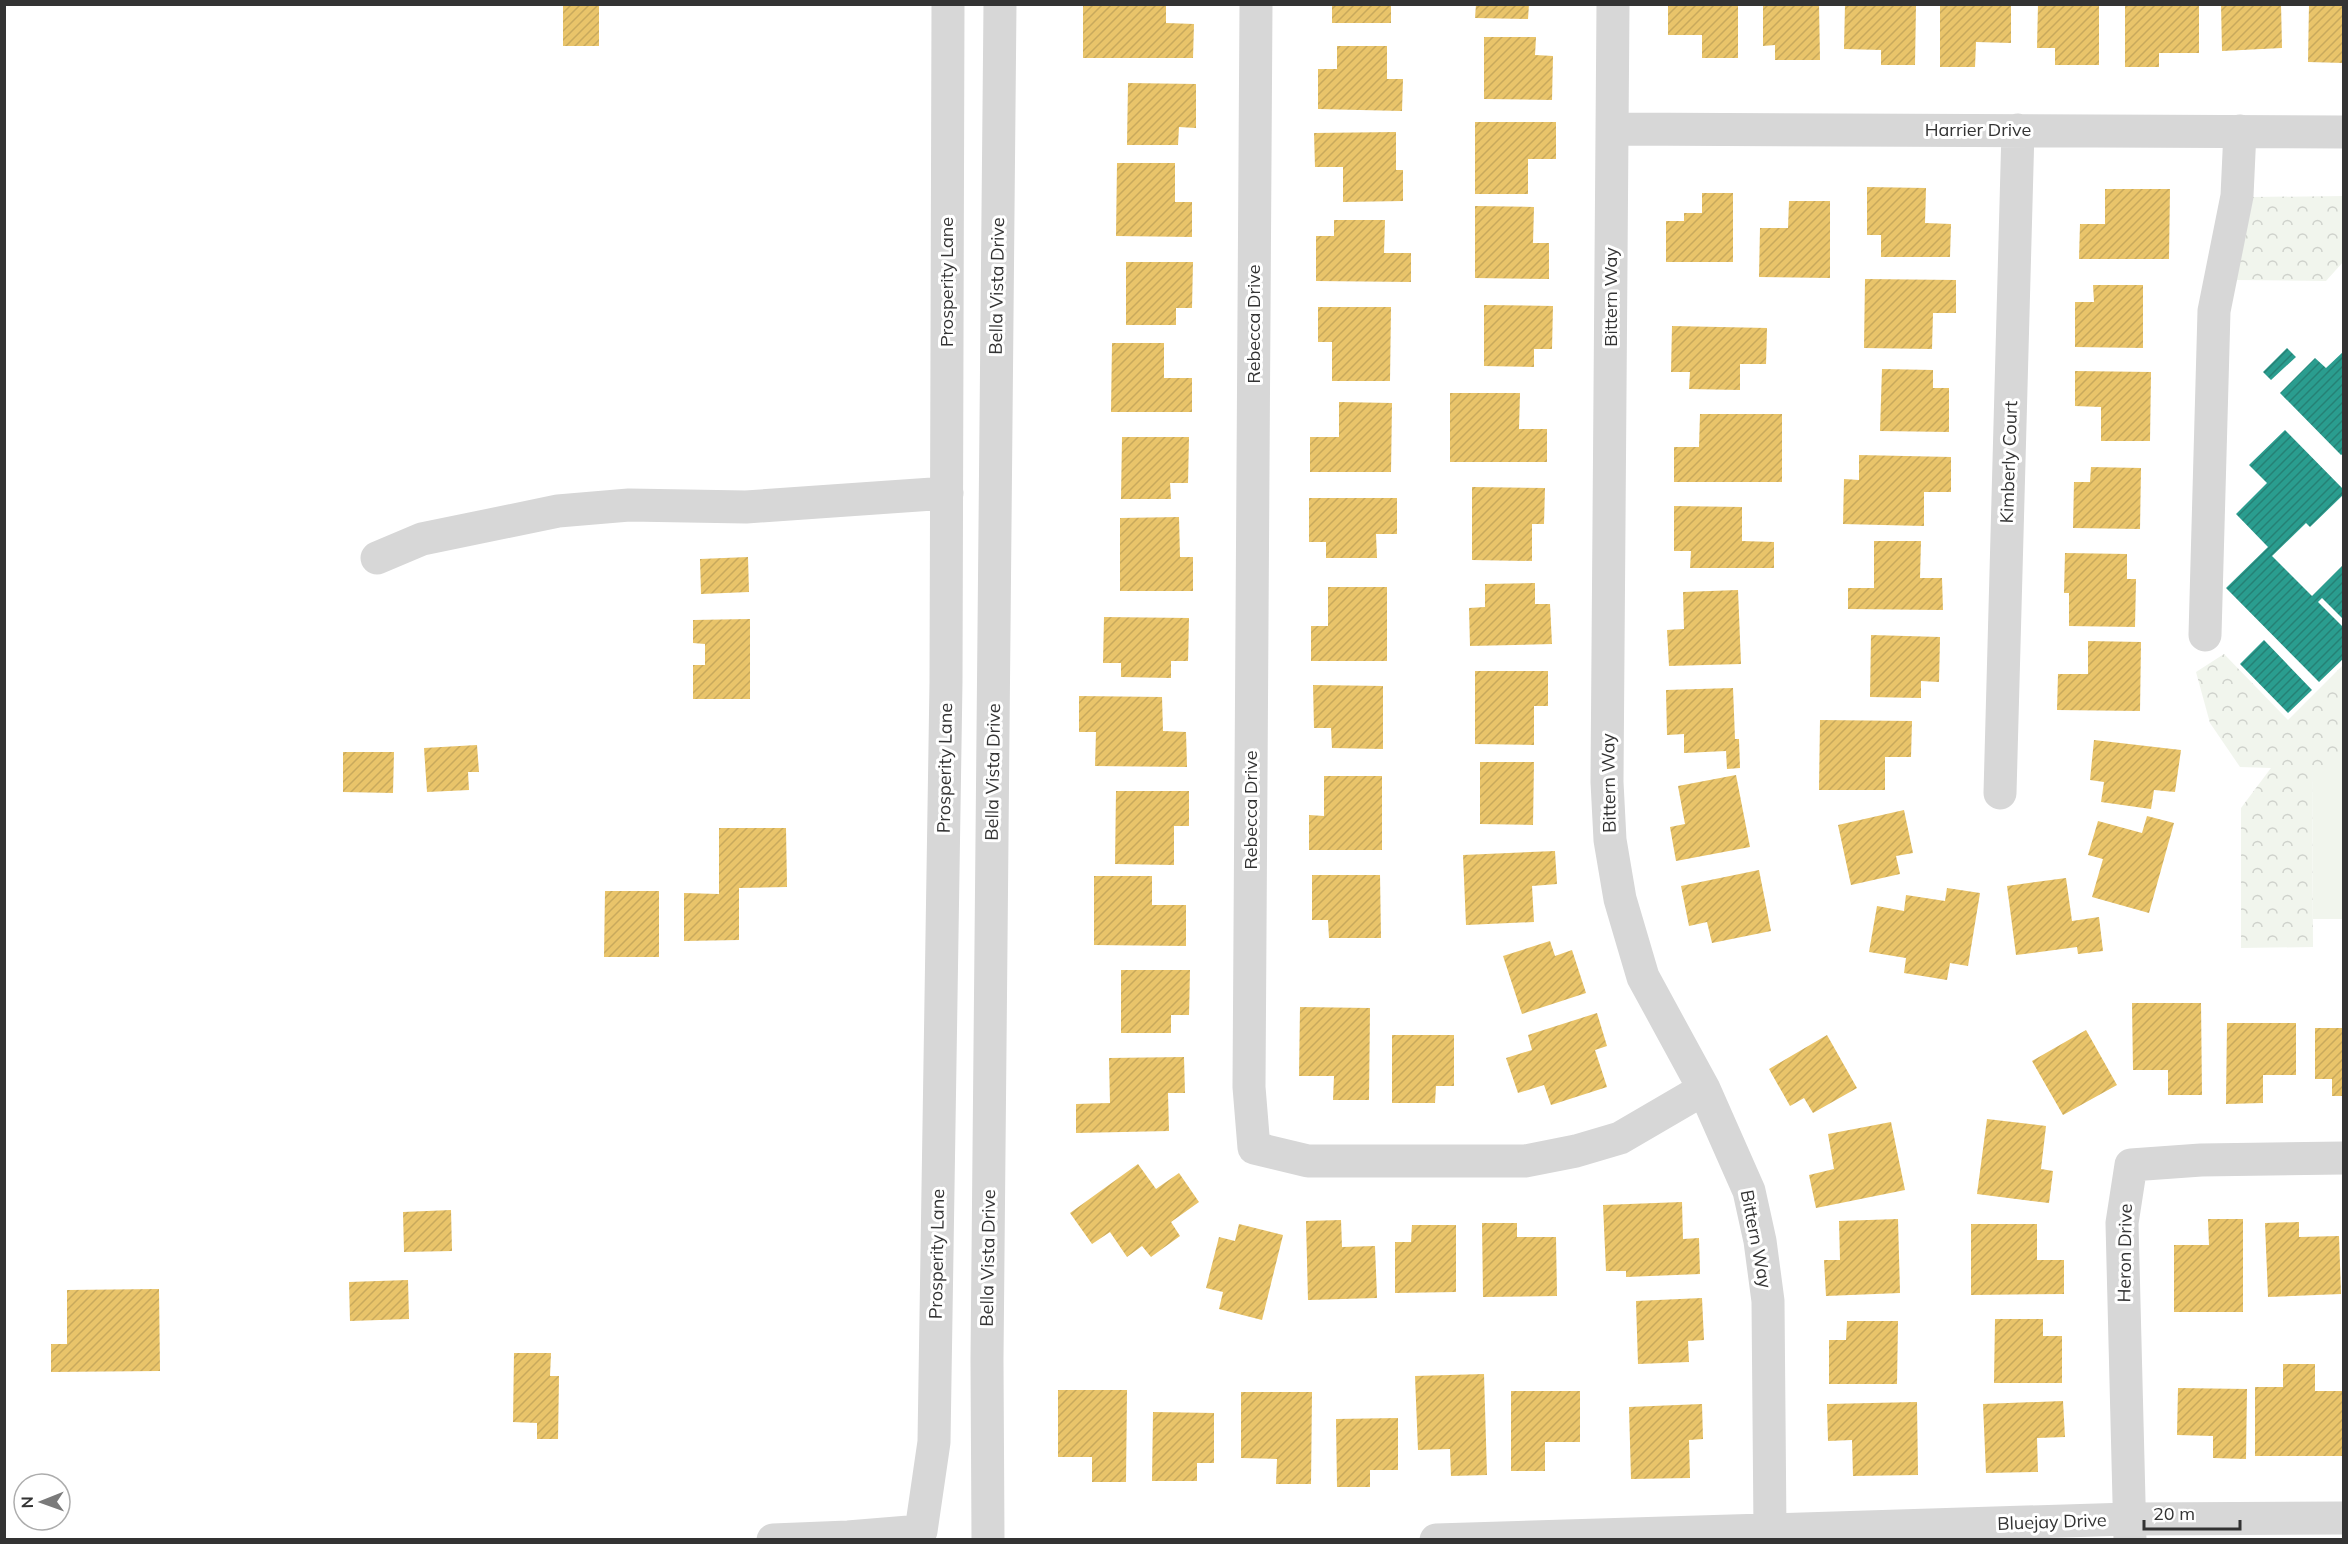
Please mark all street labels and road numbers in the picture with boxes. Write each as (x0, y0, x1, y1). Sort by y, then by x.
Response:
street label: Harrier Drive (1925, 118, 2031, 141)
street label: Prosperity Lane (935, 217, 958, 347)
street label: Bella Vista Drive (984, 217, 1009, 355)
street label: Bittern Way (1599, 247, 1622, 347)
street label: Rebecca Drive (1242, 264, 1265, 384)
street label: Kimberly Court (1995, 400, 2022, 524)
street label: Prosperity Lane (932, 703, 957, 833)
street label: Bella Vista Drive (980, 703, 1005, 841)
street label: Bittern Way (1596, 733, 1621, 833)
street label: Rebecca Drive (1239, 750, 1262, 870)
street label: Bittern Way (1736, 1188, 1777, 1290)
street label: Prosperity Lane (924, 1189, 949, 1319)
street label: Bella Vista Drive (975, 1189, 1000, 1327)
street label: Heron Drive (2112, 1203, 2137, 1303)
street label: Bluejay Drive (1997, 1508, 2107, 1535)

